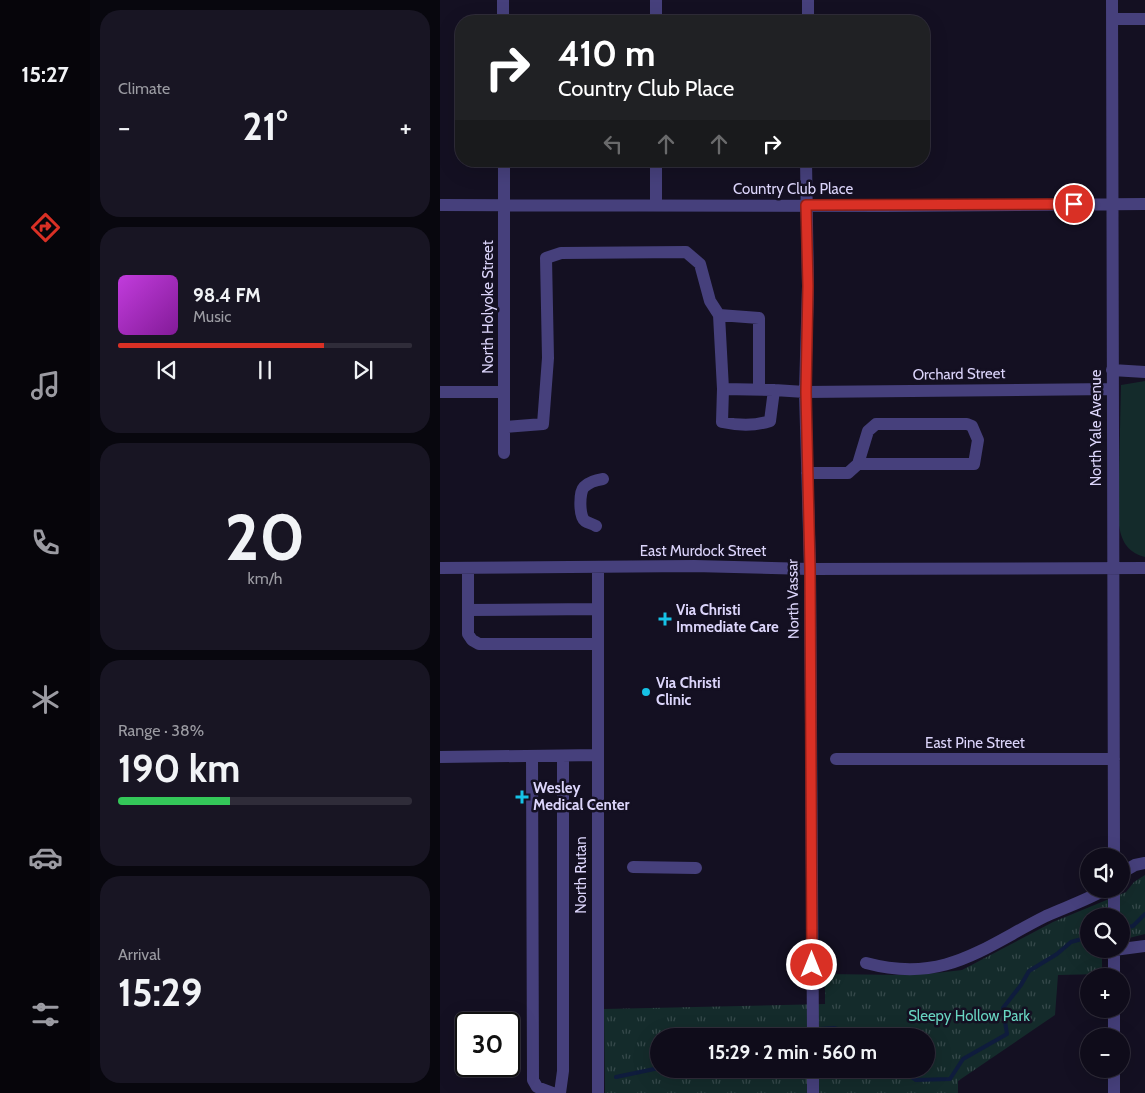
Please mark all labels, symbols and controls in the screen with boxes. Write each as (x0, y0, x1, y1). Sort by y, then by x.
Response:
text: 410 m (558, 32, 655, 75)
icon: right (475, 35, 540, 100)
text: 15:27 (21, 61, 69, 88)
text: Country Club Place (558, 75, 734, 102)
text: Climate (118, 79, 170, 98)
text: 21° (242, 103, 288, 150)
text: − (118, 110, 130, 144)
text: + (400, 110, 412, 144)
icon: left (599, 130, 627, 158)
icon: ahead (652, 130, 680, 158)
icon: ahead (705, 130, 733, 158)
icon: right (758, 130, 786, 158)
street label: Country Club Place (733, 180, 853, 198)
pin (1053, 183, 1095, 225)
icon: arrive (1060, 190, 1088, 218)
icon: directions (28, 210, 63, 245)
street label: North Holyoke Street (479, 240, 497, 374)
text: 98.4 FM (193, 284, 261, 307)
text: Music (193, 307, 231, 326)
icon: previous (153, 356, 181, 384)
icon: pause (251, 356, 279, 384)
icon: next (349, 356, 377, 384)
street label: Orchard Street (912, 364, 1006, 384)
icon: music (28, 368, 63, 403)
street label: North Yale Avenue (1087, 369, 1105, 486)
text: 20 (225, 497, 305, 576)
icon: phone (28, 525, 63, 560)
street label: East Murdock Street (640, 542, 766, 560)
street label: North Vassar (783, 559, 803, 639)
text: km/h (247, 569, 283, 588)
place label: Via Christi Immediate Care (676, 601, 779, 636)
marker: Via Christi Immediate Care (658, 612, 672, 626)
place label: Via Christi Clinic (656, 674, 721, 709)
icon: climate (28, 682, 63, 717)
marker: Via Christi Clinic (640, 686, 652, 698)
text: Range · 38% (118, 721, 204, 740)
street label: East Pine Street (925, 734, 1025, 752)
text: 190 km (118, 745, 240, 792)
place label: Wesley Medical Center (533, 779, 630, 814)
marker: Wesley Medical Center (515, 790, 529, 804)
street label: North Rutan (572, 836, 590, 914)
icon: car (28, 840, 63, 875)
map controls (1080, 848, 1130, 1078)
button: sound (1080, 848, 1130, 898)
button: search (1080, 908, 1130, 958)
position arrow (785, 938, 837, 990)
text: Arrival (118, 945, 161, 964)
button: + (1080, 968, 1130, 1018)
text: 15:29 (118, 969, 202, 1016)
icon: filters (28, 997, 63, 1032)
park label: Sleepy Hollow Park (908, 1007, 1030, 1025)
speed limit sign: 30 (455, 1012, 520, 1077)
button: − (1080, 1028, 1130, 1078)
text: 15:29 · 2 min · 560 m (708, 1041, 877, 1064)

